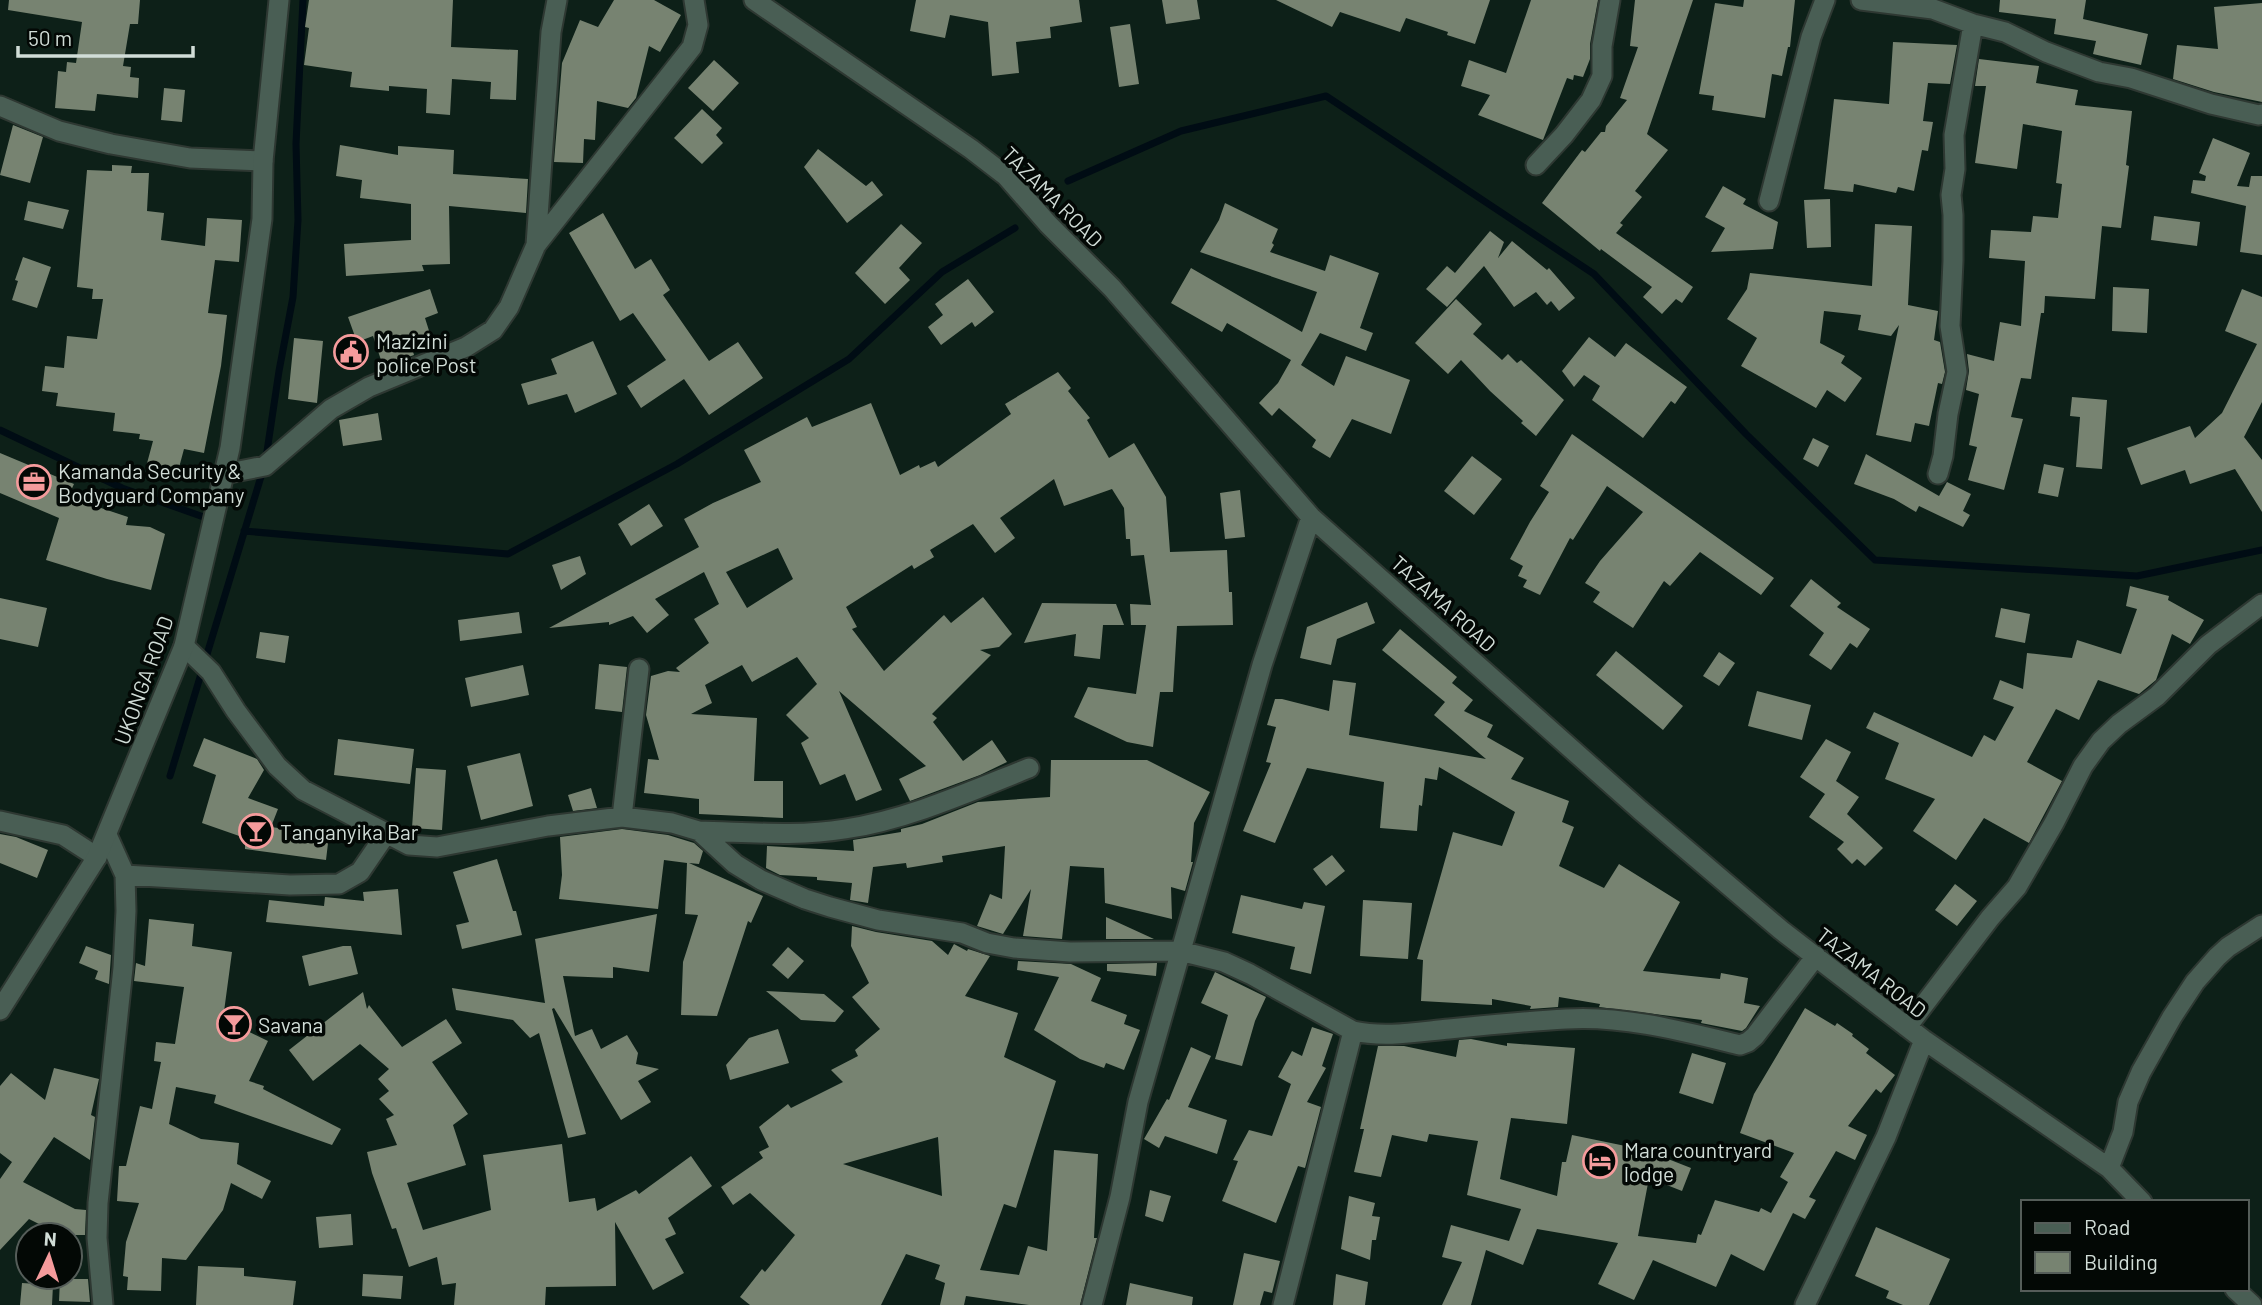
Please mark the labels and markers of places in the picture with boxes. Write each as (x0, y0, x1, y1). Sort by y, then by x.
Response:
place label: Mazizini police Post (376, 328, 477, 377)
public building icon: Mazizini police Post (332, 333, 370, 371)
place label: Kamanda Security & Bodyguard Company (58, 458, 245, 507)
office icon: Kamanda Security & Bodyguard Company (15, 463, 53, 501)
bar icon: Tanganyika Bar (237, 812, 275, 850)
place label: Tanganyika Bar (280, 819, 419, 844)
bar icon: Savana (215, 1005, 253, 1043)
place label: Savana (258, 1012, 323, 1037)
place label: Mara countryard lodge (1624, 1137, 1772, 1186)
hotel icon: Mara countryard lodge (1581, 1142, 1619, 1180)

